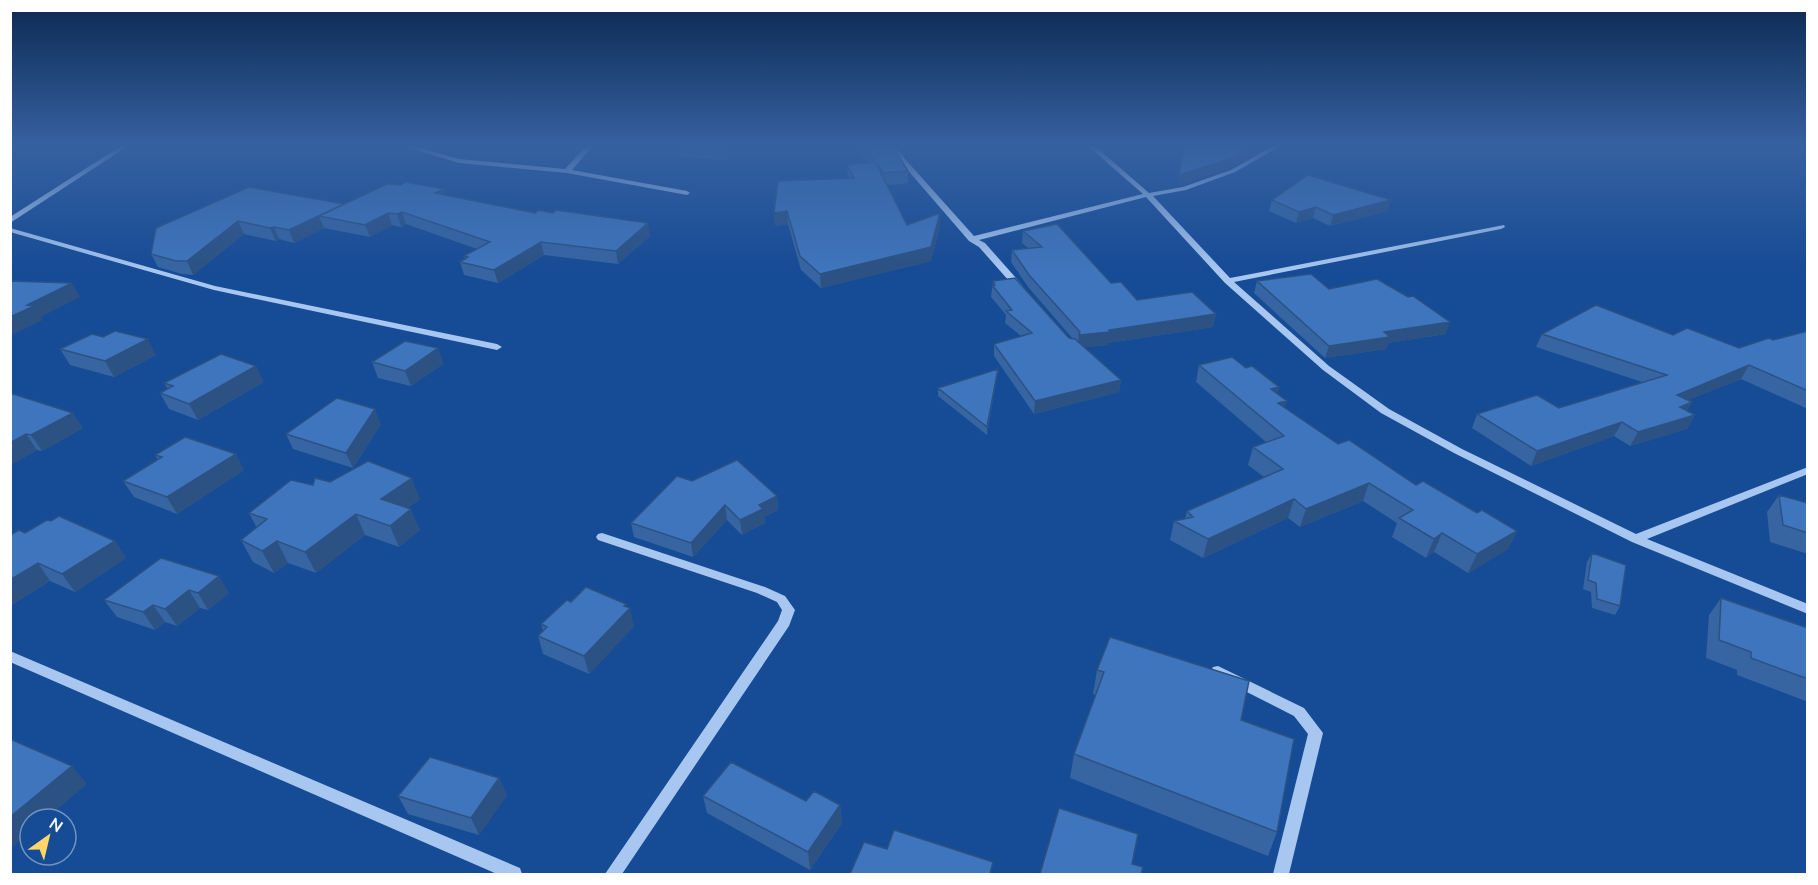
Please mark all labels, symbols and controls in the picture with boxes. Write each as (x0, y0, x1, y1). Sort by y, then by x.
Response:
north arrow (18, 807, 78, 867)
text: N (45, 813, 67, 838)

